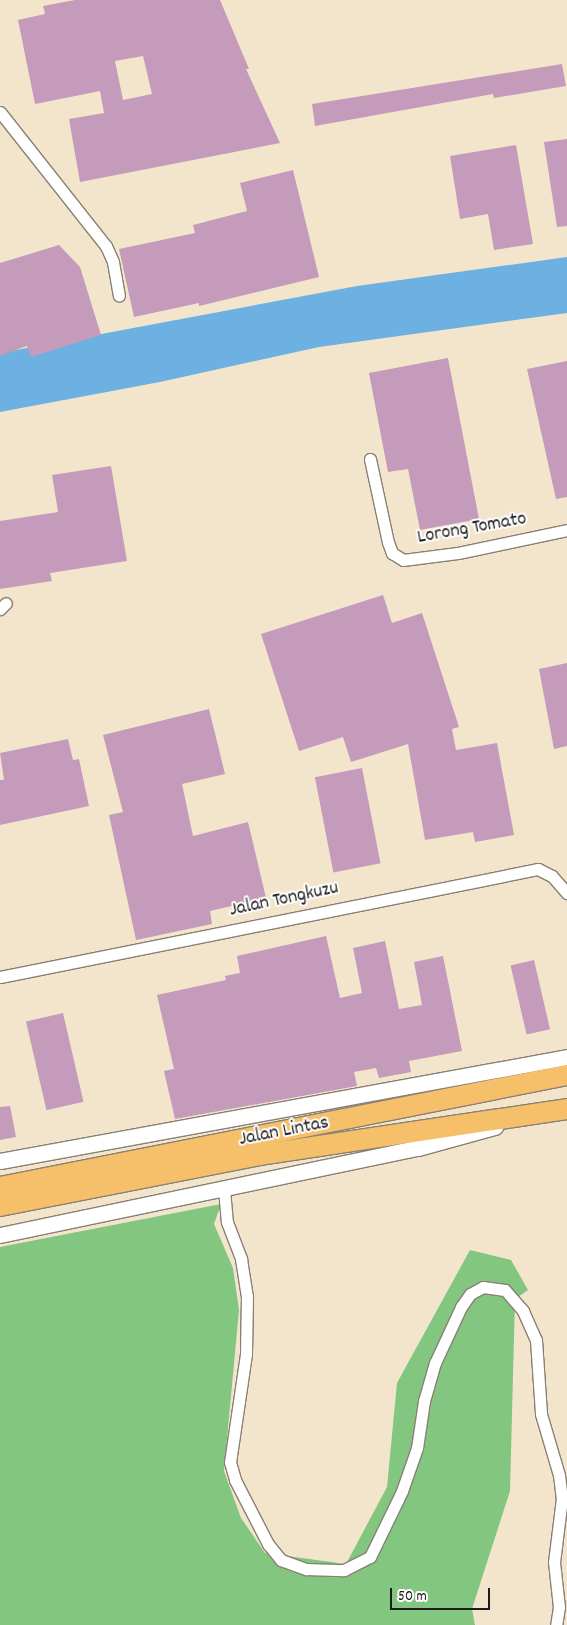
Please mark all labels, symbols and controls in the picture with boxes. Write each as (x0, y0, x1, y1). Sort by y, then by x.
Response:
street label: Lorong Tomato (416, 508, 528, 550)
street label: Jalan Tongkuzu (227, 877, 341, 923)
street label: Jalan Lintas (237, 1112, 331, 1152)
scale bar (392, 1578, 492, 1610)
text: 50 m (398, 1586, 427, 1608)

